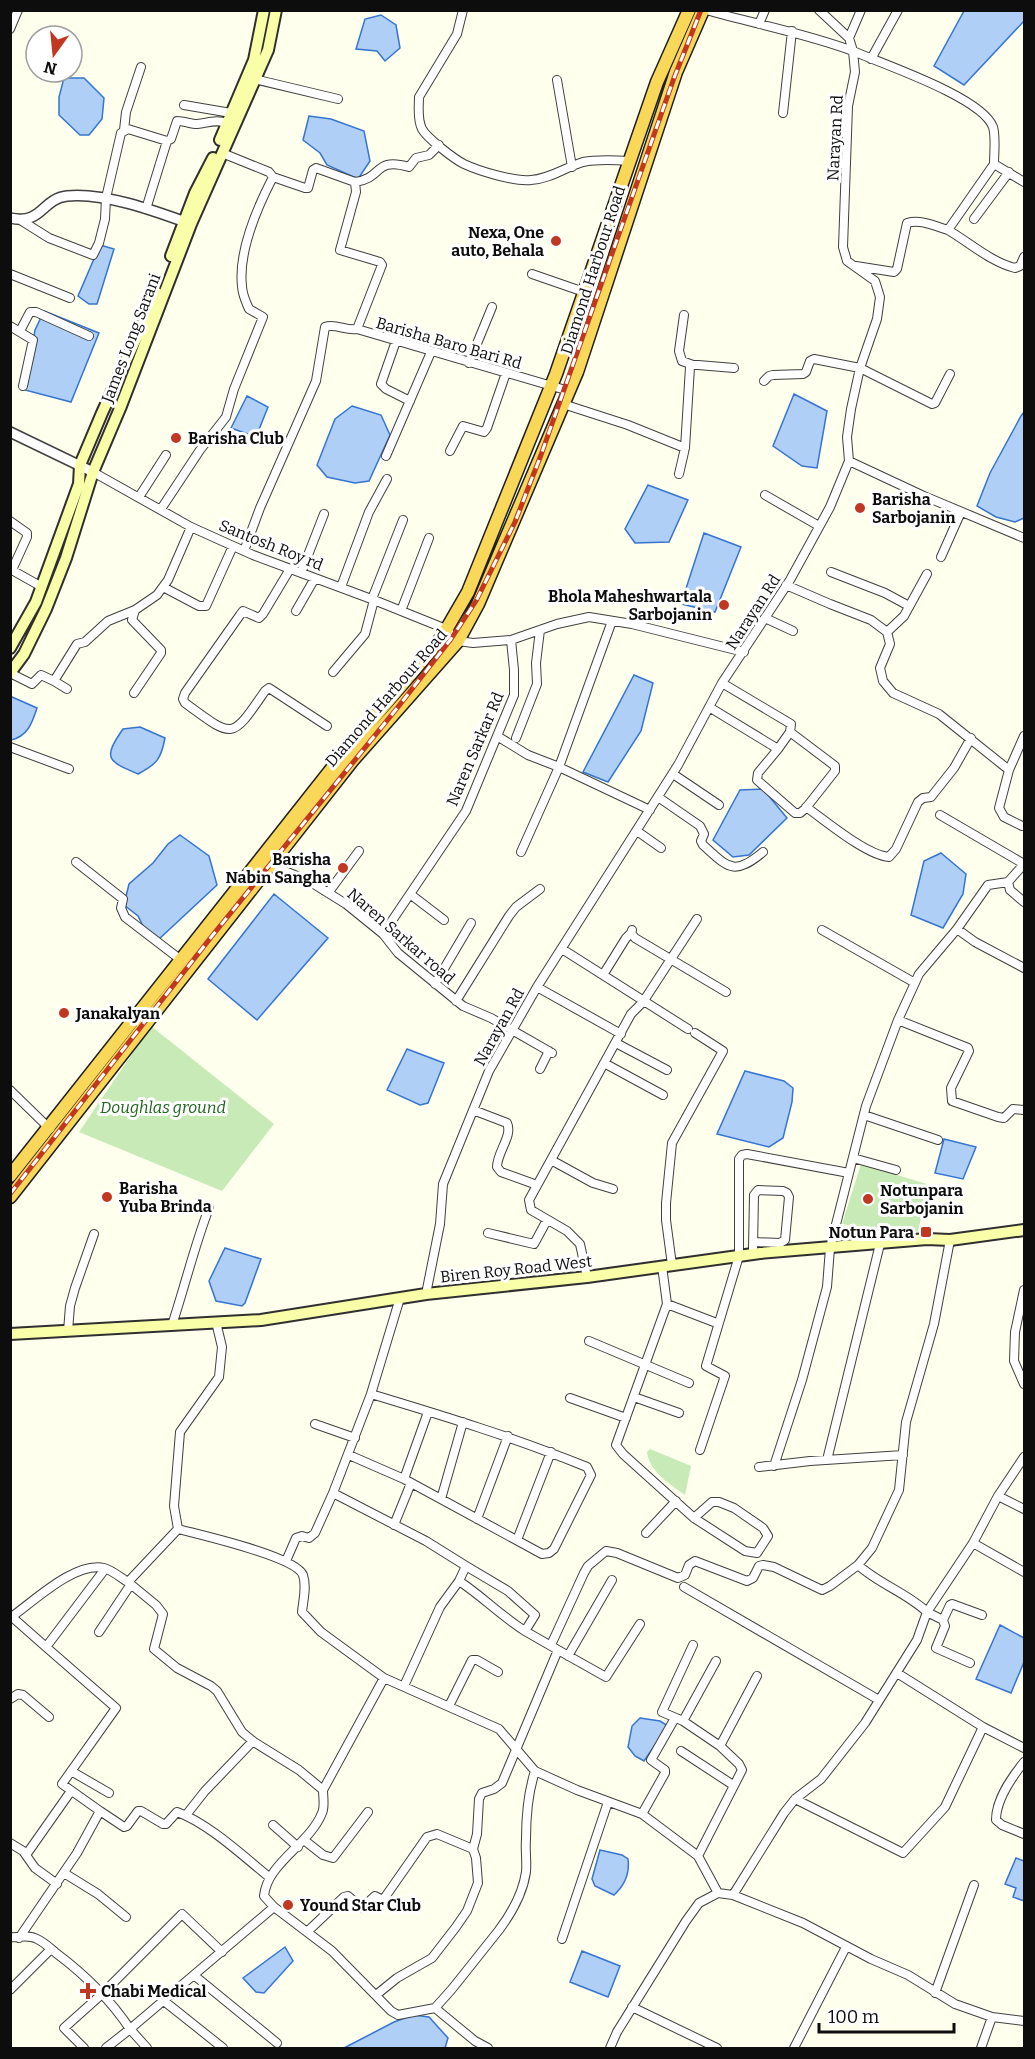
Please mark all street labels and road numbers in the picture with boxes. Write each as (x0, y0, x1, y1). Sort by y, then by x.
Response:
street label: Narayan Rd (823, 94, 847, 181)
street label: Diamond Harbour Road (557, 183, 629, 357)
street label: James Long Sarani (97, 270, 164, 406)
street label: Barisha Baro Bari Rd (374, 313, 525, 373)
street label: Santosh Roy rd (216, 515, 326, 575)
street label: Narayan Rd (722, 570, 785, 653)
street label: Diamond Harbour Road (321, 625, 451, 771)
street label: Naren Sarkar Rd (442, 689, 508, 809)
street label: Naren Sarkar road (343, 884, 459, 988)
street label: Narayan Rd (470, 984, 528, 1069)
street label: Biren Roy Road West (439, 1252, 593, 1286)

